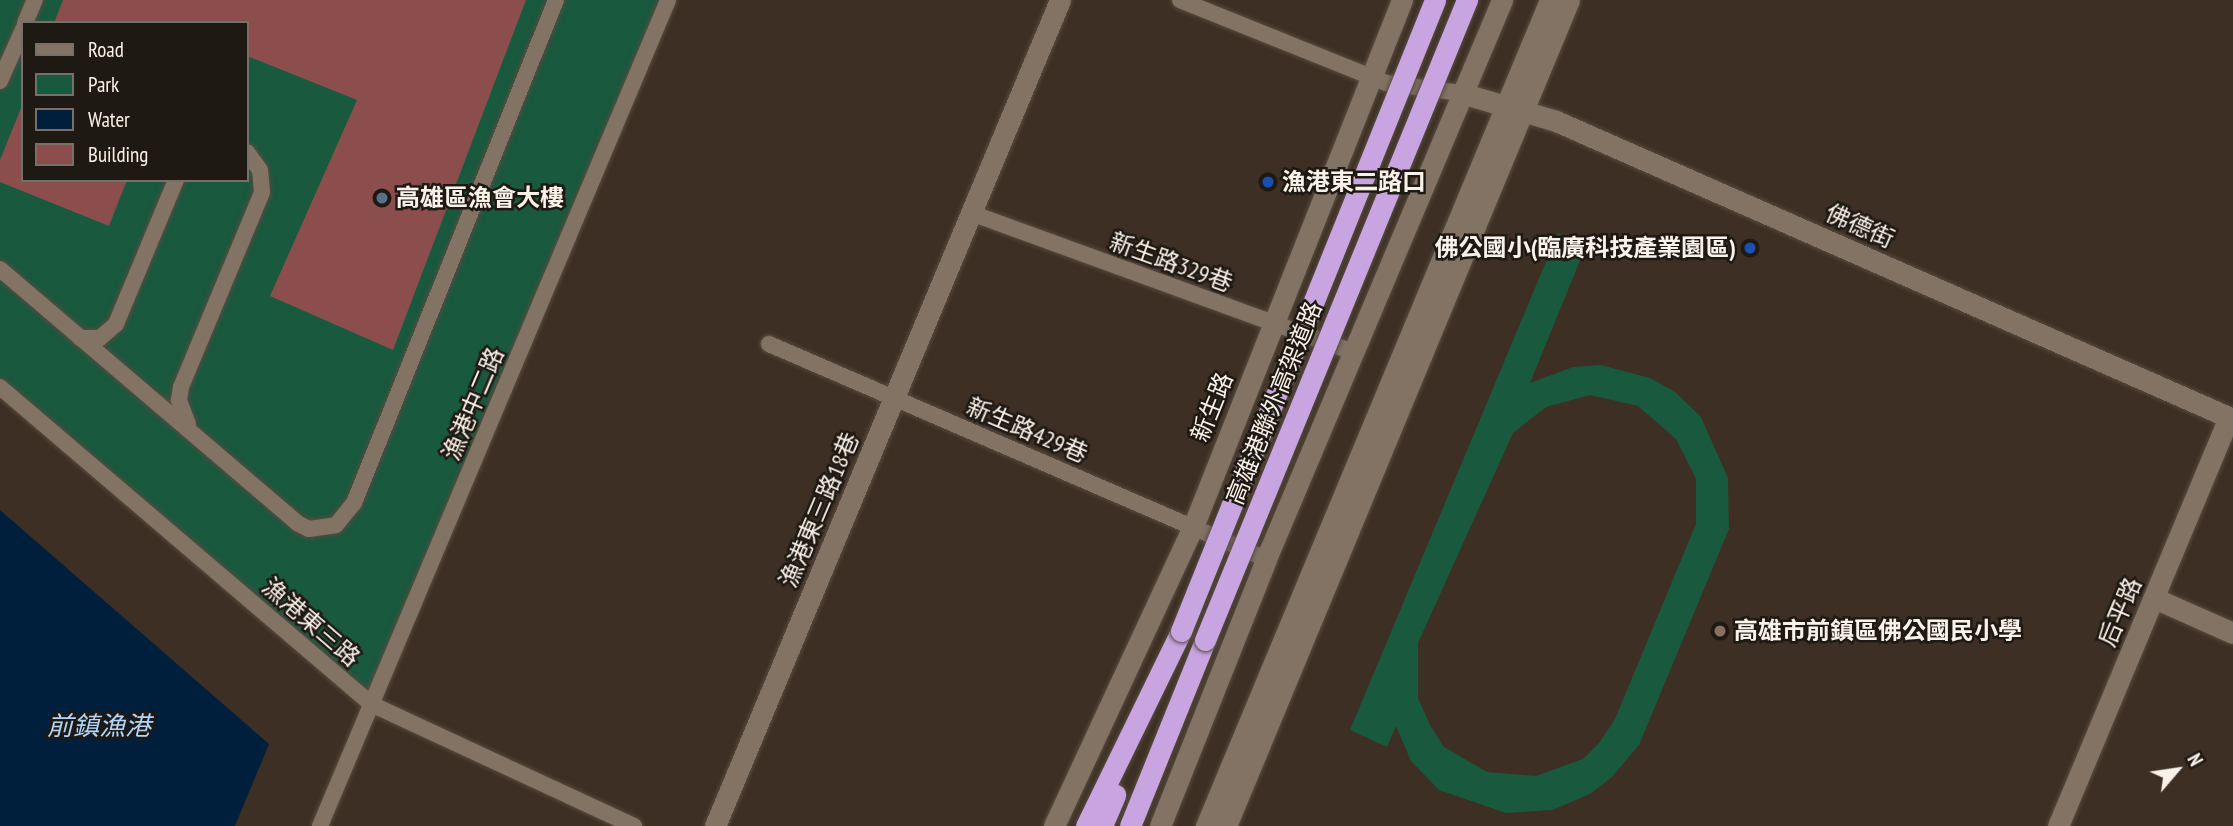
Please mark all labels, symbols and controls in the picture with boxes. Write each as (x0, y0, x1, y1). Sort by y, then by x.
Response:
legend (21, 21, 248, 182)
text: Road (88, 36, 124, 63)
text: Park (88, 71, 119, 98)
text: Water (88, 106, 130, 133)
text: Building (88, 141, 148, 168)
place label: 漁港東二路口 (1282, 168, 1426, 196)
marker: 漁港東二路口 (1260, 174, 1276, 190)
place label: 高雄區漁會大樓 (396, 184, 564, 212)
marker: 高雄區漁會大樓 (374, 190, 390, 206)
street label: 佛德街 (1821, 198, 1899, 254)
street label: 新生路329巷 (1106, 227, 1236, 297)
place label: 佛公國小(臨廣科技產業園區) (1435, 234, 1736, 262)
marker: 佛公國小(臨廣科技產業園區) (1742, 240, 1758, 256)
street label: 高雄港聯外高架道路 (1220, 297, 1328, 509)
street label: 漁港中二路 (436, 343, 510, 465)
street label: 新生路 (1185, 368, 1239, 446)
street label: 新生路429巷 (962, 392, 1092, 468)
street label: 漁港東三路18巷 (773, 428, 865, 592)
street label: 漁港東三路 (256, 572, 366, 672)
street label: 后平路 (2093, 573, 2147, 651)
place label: 高雄市前鎮區佛公國民小學 (1734, 617, 2022, 645)
marker: 高雄市前鎮區佛公國民小學 (1712, 623, 1728, 639)
water label: 前鎮漁港 (47, 710, 151, 742)
north arrow (2142, 735, 2212, 805)
text: N (2182, 750, 2208, 770)

